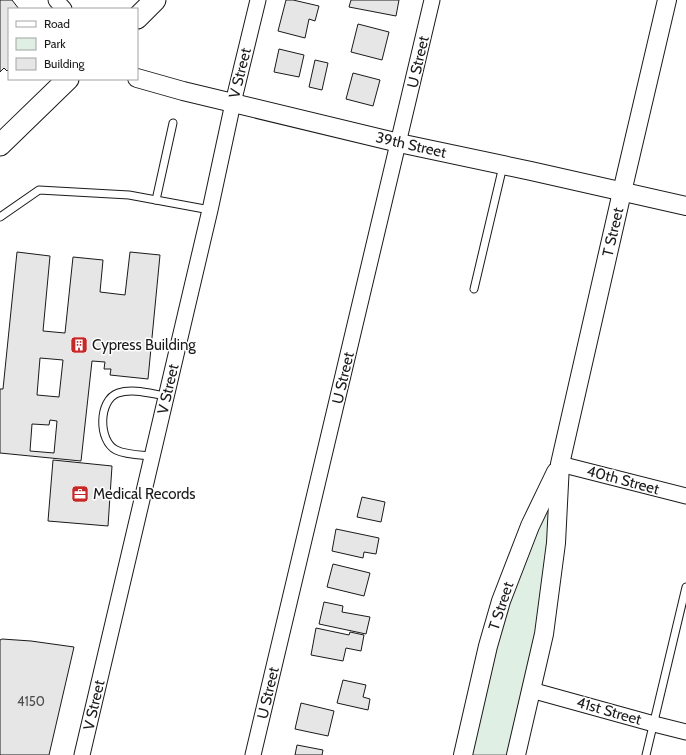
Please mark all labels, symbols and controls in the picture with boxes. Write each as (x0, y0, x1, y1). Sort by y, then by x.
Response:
legend (8, 8, 138, 80)
text: Road (44, 16, 70, 31)
street label: U Street (403, 34, 433, 90)
text: Park (44, 36, 66, 51)
street label: V Street (225, 46, 255, 100)
text: Building (44, 56, 86, 71)
street label: 39th Street (374, 128, 448, 162)
street label: T Street (599, 206, 627, 258)
building icon: Cypress Building (69, 335, 89, 355)
place label: Cypress Building (92, 336, 196, 354)
street label: U Street (328, 350, 358, 406)
street label: V Street (153, 362, 183, 416)
street label: 40th Street (585, 462, 661, 498)
office icon: Medical Records (70, 484, 90, 504)
place label: Medical Records (93, 485, 196, 503)
street label: T Street (485, 579, 517, 633)
street label: U Street (253, 665, 283, 721)
street label: V Street (79, 678, 109, 732)
house number: 4150 (17, 693, 45, 709)
street label: 41st Street (574, 693, 644, 729)

